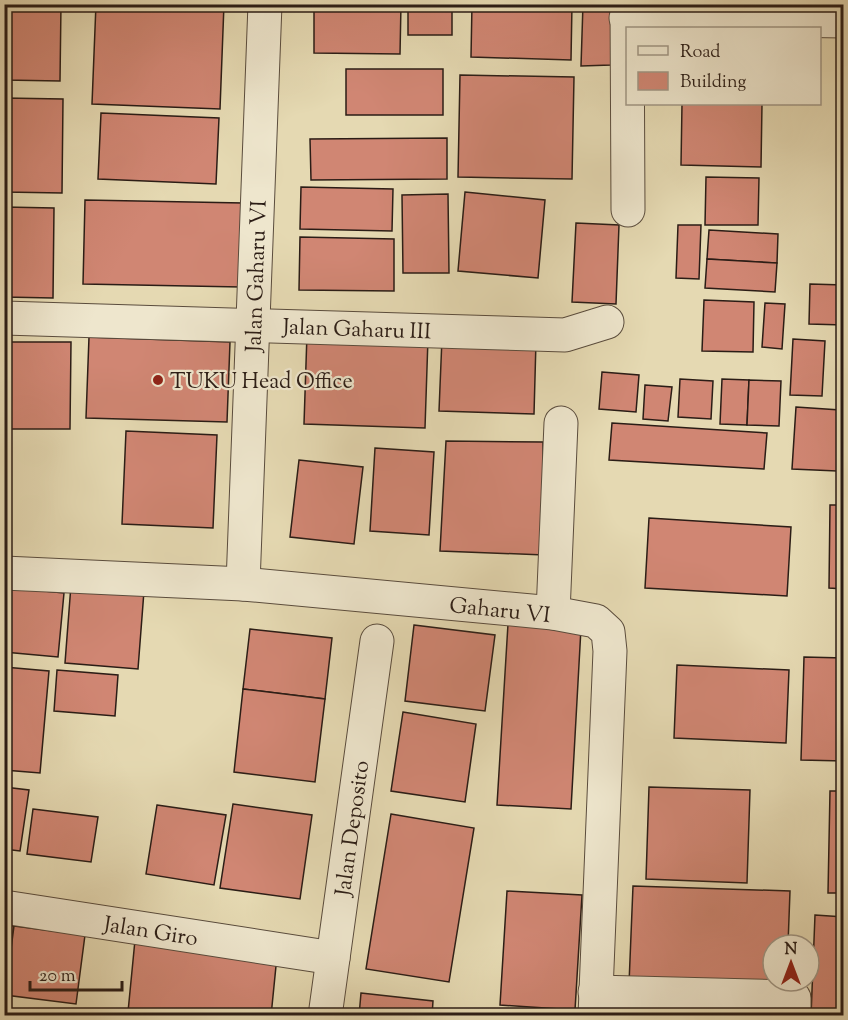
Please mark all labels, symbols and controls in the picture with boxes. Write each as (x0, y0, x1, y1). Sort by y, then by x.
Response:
legend (626, 27, 821, 105)
text: Road (680, 40, 720, 66)
text: Building (680, 70, 746, 96)
street label: Jalan Gaharu VI (239, 200, 277, 354)
street label: Jalan Gaharu III (281, 312, 432, 350)
place label: TUKU Head Office (170, 367, 353, 399)
marker: TUKU Head Office (151, 373, 165, 387)
street label: Gaharu VI (448, 591, 552, 633)
street label: Jalan Deposito (328, 759, 379, 899)
street label: Jalan Giro (100, 910, 200, 956)
north arrow (761, 933, 821, 993)
text: N (785, 939, 798, 962)
scale bar (30, 954, 122, 992)
text: 20 m (39, 964, 76, 990)

